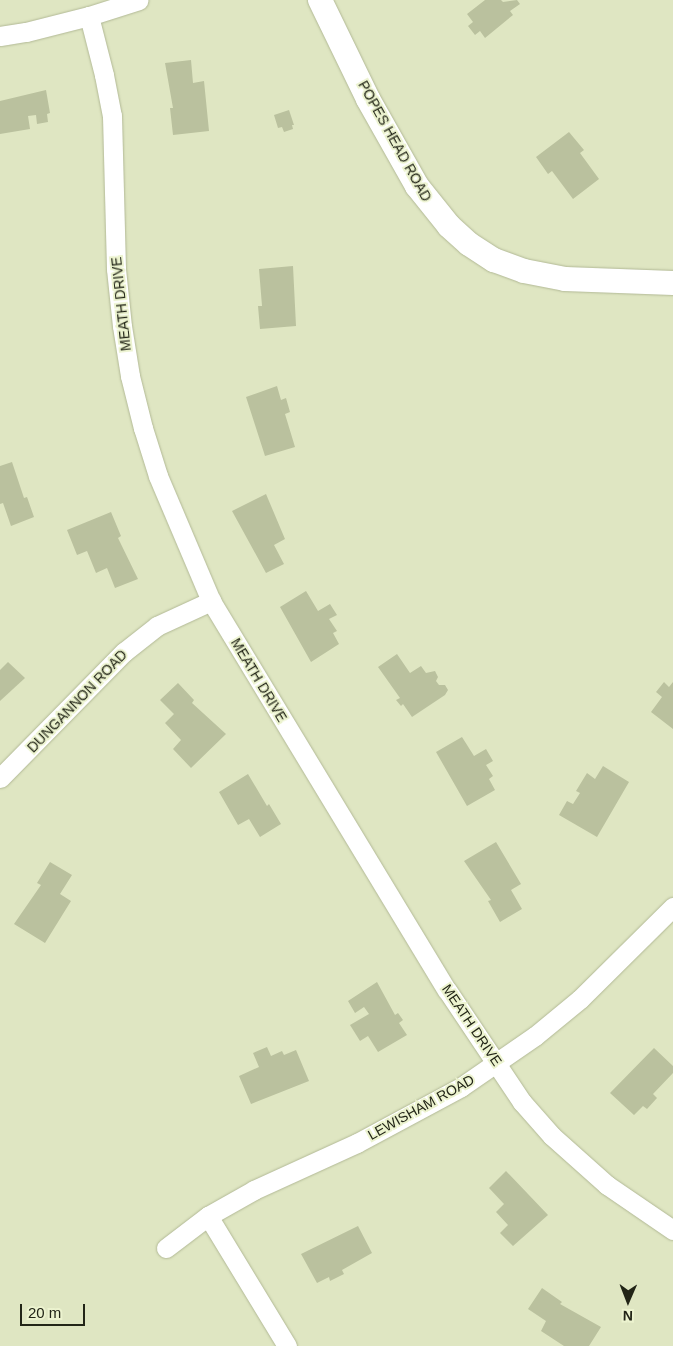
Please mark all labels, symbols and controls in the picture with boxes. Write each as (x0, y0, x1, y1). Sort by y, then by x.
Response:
street label: POPES HEAD ROAD (355, 78, 435, 204)
street label: MEATH DRIVE (108, 256, 134, 352)
street label: MEATH DRIVE (227, 635, 291, 725)
street label: DUNGANNON ROAD (24, 646, 130, 756)
street label: MEATH DRIVE (439, 981, 505, 1069)
street label: LEWISHAM ROAD (365, 1071, 477, 1143)
north arrow (603, 1276, 653, 1326)
scale bar (22, 1294, 88, 1326)
text: 20 m (28, 1304, 61, 1321)
text: N (623, 1308, 633, 1324)

